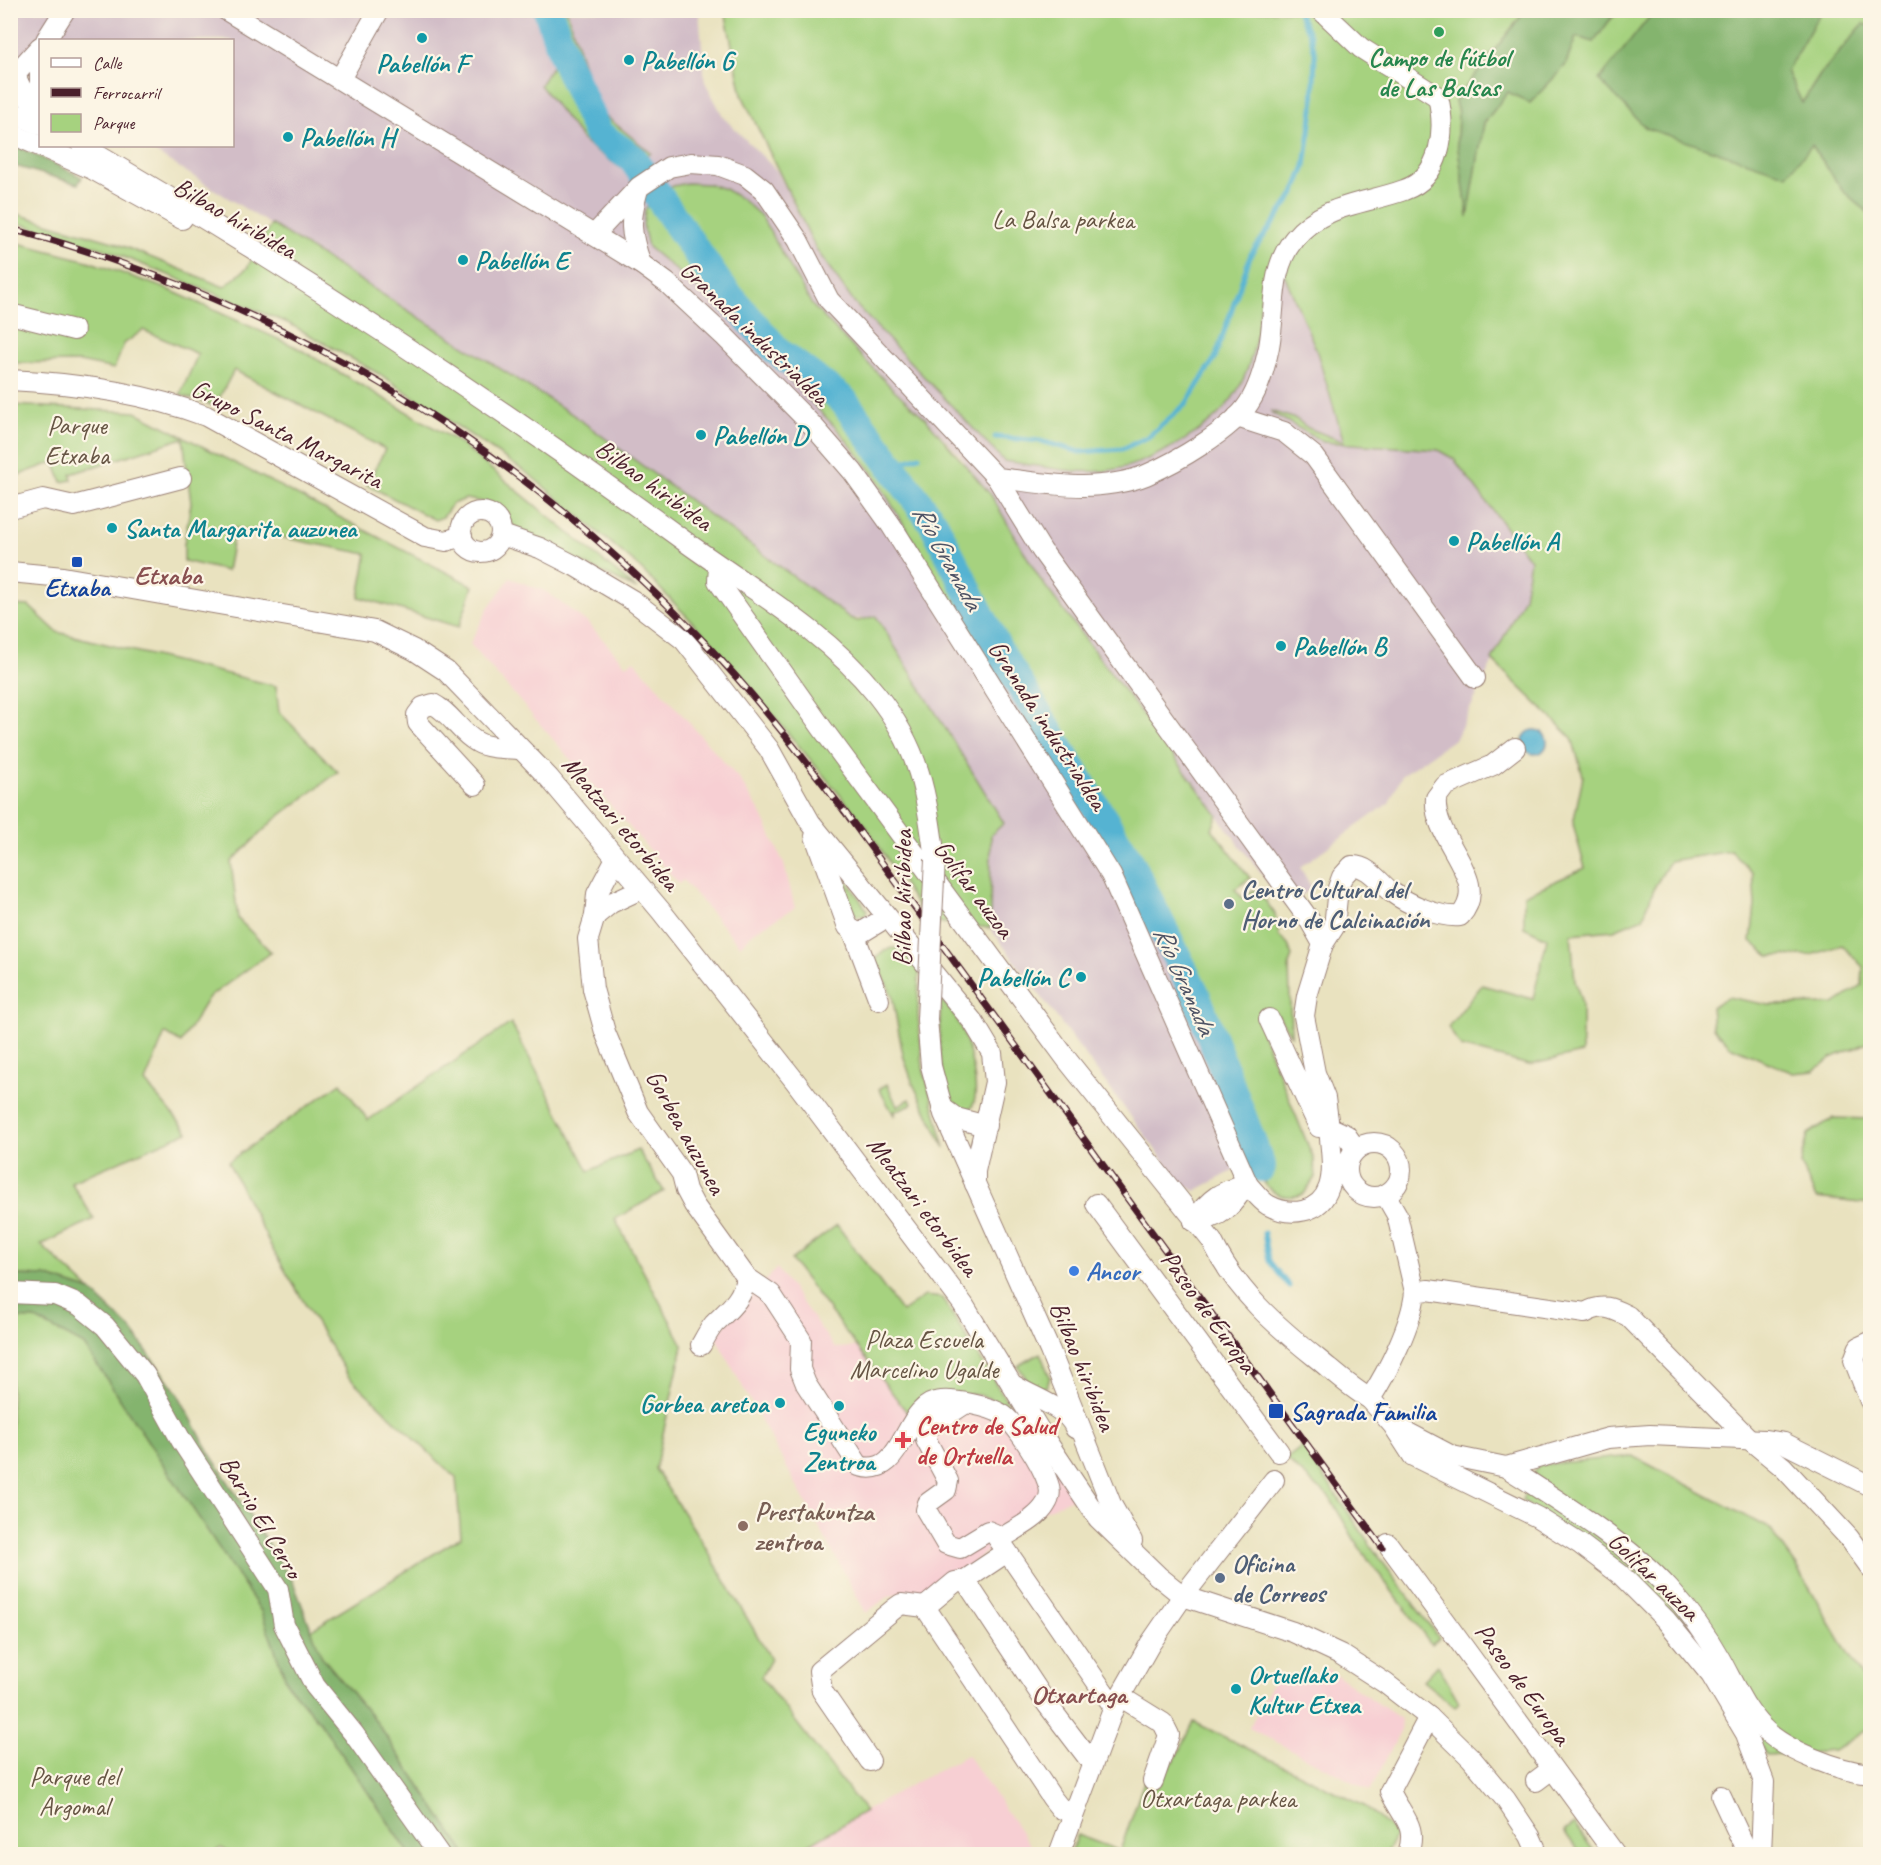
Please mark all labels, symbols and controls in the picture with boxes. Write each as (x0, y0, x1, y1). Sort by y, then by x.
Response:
marker: Campo de fútbol de Las Balsas (1432, 25, 1446, 39)
marker: Pabellón F (415, 31, 429, 45)
legend (39, 39, 234, 147)
place label: Campo de fútbol de Las Balsas (1368, 41, 1515, 104)
place label: Pabellón G (641, 44, 737, 77)
place label: Pabellón F (376, 47, 474, 80)
text: Calle (93, 52, 122, 74)
marker: Pabellón G (622, 53, 636, 67)
text: Ferrocarril (93, 82, 162, 104)
text: Parque (93, 112, 135, 134)
place label: Pabellón H (300, 121, 400, 154)
marker: Pabellón H (281, 130, 295, 144)
street label: Bilbao hiribidea (168, 170, 304, 267)
park label: La Balsa parkea (992, 203, 1136, 236)
place label: Pabellón E (475, 244, 573, 277)
marker: Pabellón E (456, 253, 470, 267)
street label: Granada industrialdea (673, 253, 839, 414)
street label: Grupo Santa Margarita (186, 372, 389, 497)
park label: Parque Etxaba (45, 409, 111, 472)
place label: Pabellón D (713, 419, 811, 452)
marker: Pabellón D (694, 428, 708, 442)
street label: Bilbao hiribidea (589, 432, 720, 539)
water label: Río Granada (905, 498, 992, 617)
place label: Santa Margarita auzunea (124, 512, 359, 545)
marker: Santa Margarita auzunea (105, 521, 119, 535)
place label: Pabellón A (1466, 525, 1561, 558)
marker: Pabellón A (1447, 534, 1461, 548)
marker: Etxaba (70, 555, 84, 569)
district label: Etxaba (134, 558, 204, 592)
place label: Etxaba (44, 571, 112, 604)
place label: Pabellón B (1293, 630, 1389, 663)
street label: Granada industrialdea (981, 634, 1116, 818)
marker: Pabellón B (1274, 639, 1288, 653)
street label: Meatzari etorbidea (555, 749, 689, 899)
street label: Bilbao hiribidea (886, 828, 919, 966)
street label: Golifar auzoa (926, 833, 1023, 946)
place label: Centro Cultural del Horno de Calcinación (1241, 873, 1430, 936)
marker: Centro Cultural del Horno de Calcinación (1222, 897, 1236, 911)
water label: Río Granada (1146, 921, 1225, 1041)
place label: Pabellón C (977, 961, 1073, 994)
marker: Pabellón C (1074, 970, 1088, 984)
street label: Gorbea auzunea (638, 1064, 734, 1201)
street label: Meatzari etorbidea (860, 1130, 988, 1284)
street label: Paseo de Europa (1154, 1244, 1265, 1381)
place label: Ancor (1086, 1255, 1142, 1288)
marker: Ancor (1067, 1264, 1081, 1278)
street label: Bilbao hiribidea (1042, 1297, 1124, 1437)
park label: Plaza Escuela Marcelino Ugalde (850, 1323, 1000, 1386)
place label: Gorbea aretoa (640, 1387, 770, 1420)
place label: Sagrada Familia (1290, 1395, 1438, 1428)
marker: Gorbea aretoa (773, 1396, 787, 1410)
marker: Eguneko Zentroa (832, 1399, 846, 1413)
marker: Sagrada Familia (1267, 1402, 1285, 1420)
place label: Centro de Salud de Ortuella (916, 1409, 1062, 1472)
place label: Eguneko Zentroa (803, 1415, 877, 1478)
marker: Centro de Salud de Ortuella (894, 1431, 912, 1449)
street label: Barrio El Cerro (212, 1450, 312, 1587)
place label: Prestakuntza zentroa (755, 1495, 876, 1558)
marker: Prestakuntza zentroa (736, 1519, 750, 1533)
street label: Golifar auzoa (1601, 1524, 1708, 1629)
place label: Oficina de Correos (1232, 1547, 1328, 1610)
marker: Oficina de Correos (1213, 1571, 1227, 1585)
street label: Paseo de Europa (1468, 1616, 1579, 1753)
place label: Ortuellako Kultur Etxea (1248, 1658, 1362, 1721)
district label: Otxartaga (1031, 1677, 1129, 1711)
marker: Ortuellako Kultur Etxea (1229, 1682, 1243, 1696)
park label: Parque del Argomal (29, 1760, 123, 1823)
park label: Otxartaga parkea (1140, 1782, 1298, 1815)

